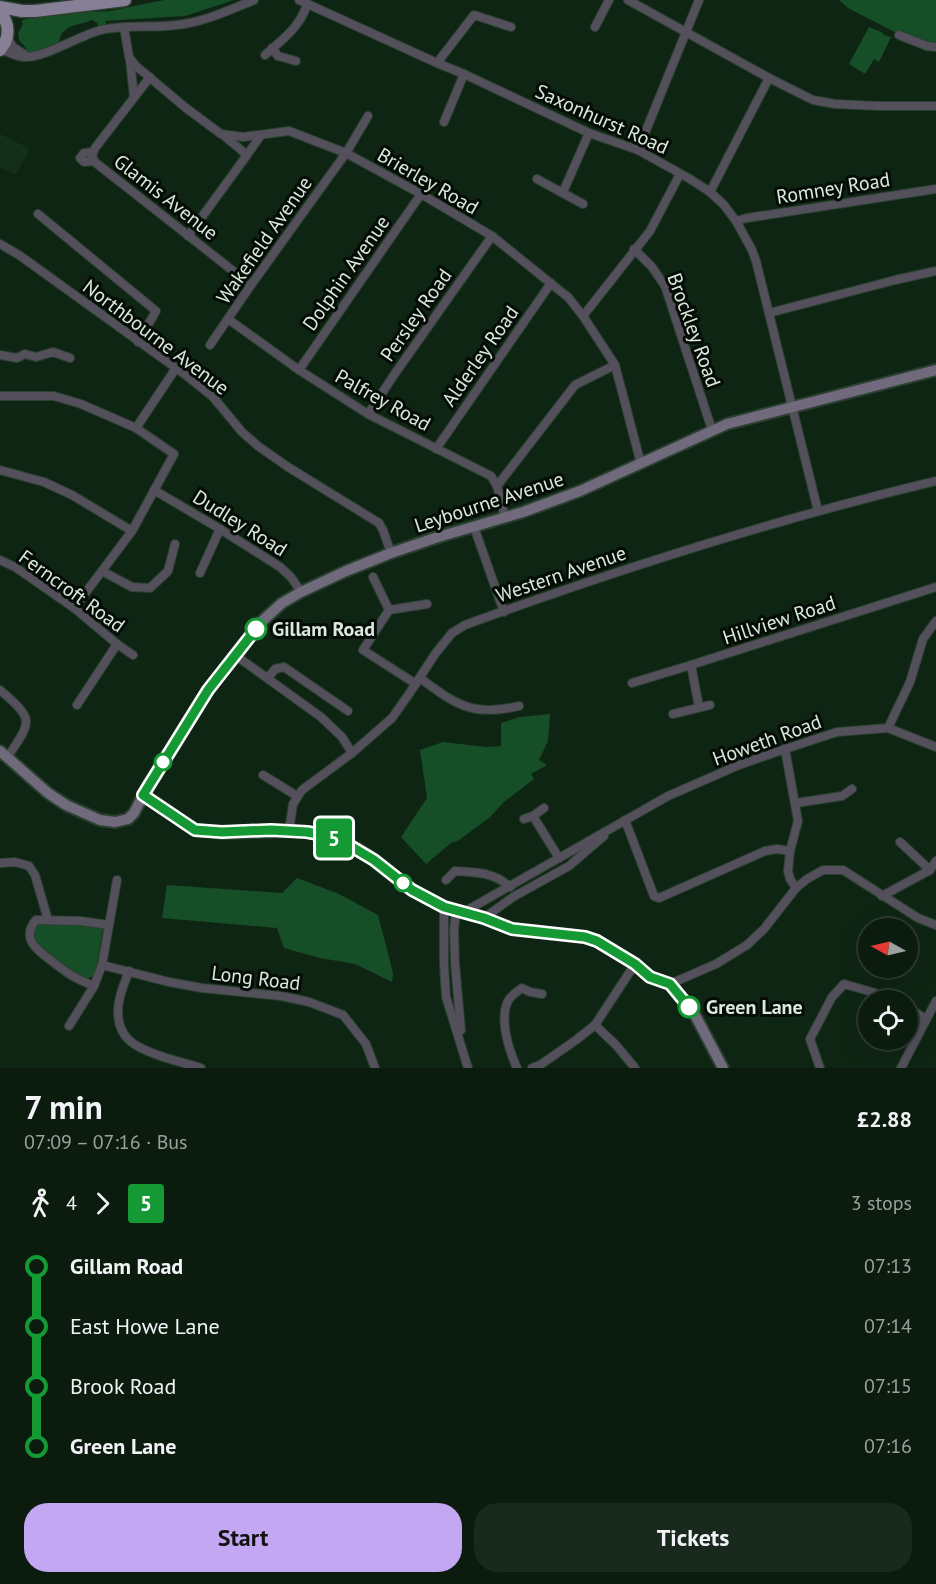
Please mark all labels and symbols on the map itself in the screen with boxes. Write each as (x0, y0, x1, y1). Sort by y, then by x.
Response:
street label: Saxonhurst Road (531, 78, 673, 160)
street label: Brierley Road (373, 142, 483, 220)
street label: Glamis Avenue (109, 148, 223, 246)
street label: Romney Road (774, 166, 892, 210)
street label: Wakefield Avenue (210, 171, 318, 309)
street label: Dolphin Avenue (297, 210, 395, 336)
street label: Persley Road (374, 263, 458, 367)
street label: Brockley Road (661, 269, 727, 391)
street label: Northbourne Avenue (78, 273, 234, 401)
street label: Alderley Road (436, 301, 524, 411)
street label: Palfrey Road (331, 363, 435, 437)
street label: Leybourne Avenue (411, 466, 567, 538)
street label: Dudley Road (188, 484, 292, 562)
street label: Western Avenue (493, 540, 629, 608)
street label: Ferncroft Road (14, 544, 130, 638)
street label: Hillview Road (719, 590, 839, 650)
place label: Gillam Road (272, 616, 375, 642)
marker: Gillam Road (245, 618, 267, 640)
street label: Howeth Road (709, 708, 825, 772)
unlabelled marker (154, 753, 172, 771)
line badge: 5 (314, 818, 354, 858)
unlabelled marker (394, 874, 412, 892)
north arrow (858, 918, 918, 978)
street label: Long Road (210, 960, 302, 996)
place label: Green Lane (706, 994, 803, 1020)
marker: Green Lane (678, 996, 700, 1018)

